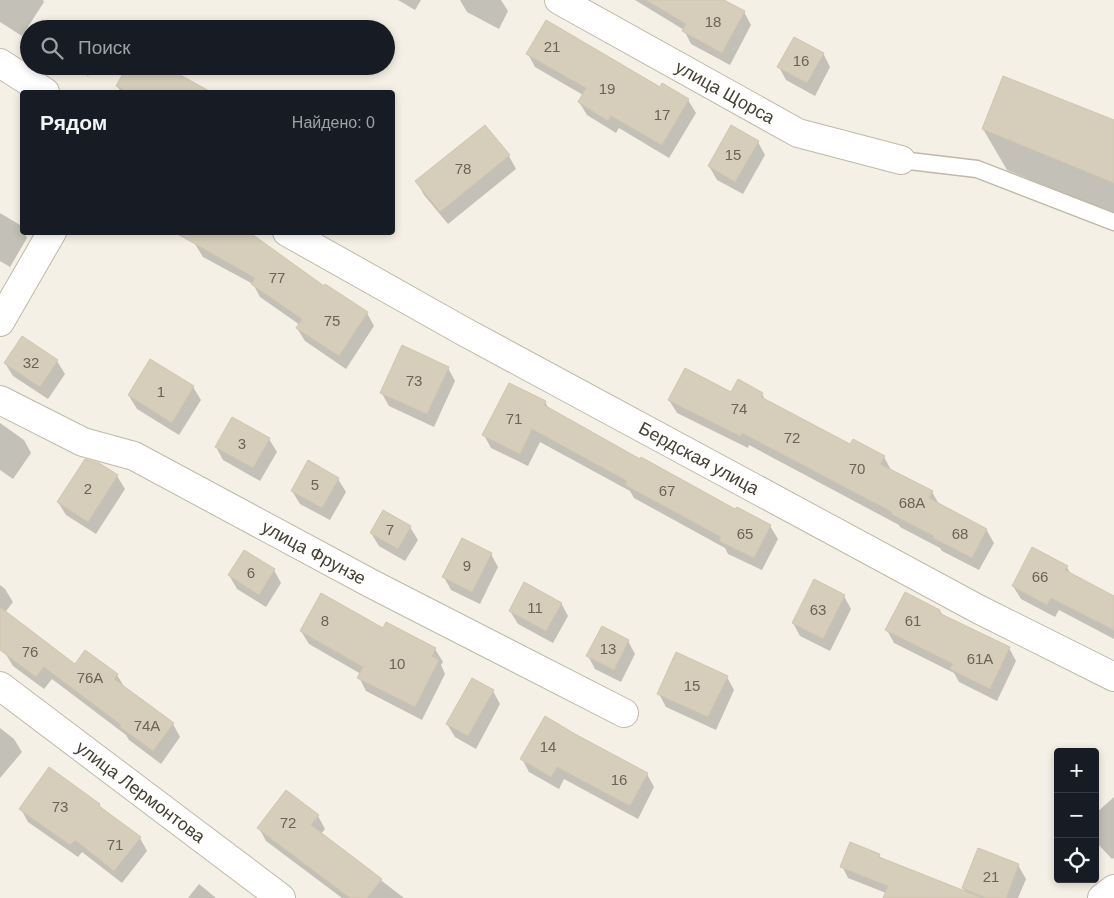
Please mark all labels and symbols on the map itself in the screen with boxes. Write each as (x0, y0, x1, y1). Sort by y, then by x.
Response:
house number: 18 (705, 13, 721, 30)
house number: 21 (544, 38, 560, 55)
house number: 16 (793, 52, 809, 69)
street label: улица Щорса (672, 57, 779, 128)
house number: 19 (599, 80, 615, 97)
house number: 17 (654, 106, 670, 123)
house number: 15 (725, 146, 741, 163)
house number: 78 (455, 160, 471, 177)
house number: 77 (269, 269, 285, 286)
house number: 75 (324, 312, 340, 329)
house number: 32 (23, 354, 39, 371)
house number: 73 (406, 372, 422, 389)
house number: 1 (157, 383, 165, 400)
house number: 74 (731, 400, 747, 417)
house number: 71 (506, 410, 522, 427)
street label: Бердская улица (635, 418, 763, 499)
house number: 72 (784, 429, 800, 446)
house number: 3 (238, 435, 246, 452)
house number: 70 (849, 460, 865, 477)
house number: 5 (311, 476, 319, 493)
house number: 2 (84, 480, 92, 497)
house number: 67 (659, 482, 675, 499)
house number: 68А (899, 494, 925, 511)
street label: улица Фрунзе (258, 517, 369, 589)
house number: 7 (386, 521, 394, 538)
house number: 65 (737, 525, 753, 542)
house number: 68 (952, 525, 968, 542)
house number: 9 (463, 557, 471, 574)
house number: 6 (247, 564, 255, 581)
house number: 66 (1032, 568, 1048, 585)
house number: 11 (527, 599, 543, 616)
house number: 63 (810, 601, 826, 618)
house number: 8 (321, 612, 329, 629)
house number: 61 (905, 612, 921, 629)
house number: 13 (600, 640, 616, 657)
house number: 76 (22, 643, 38, 660)
house number: 61А (967, 650, 993, 667)
house number: 10 (389, 655, 405, 672)
house number: 76А (77, 669, 103, 686)
house number: 15 (684, 677, 700, 694)
house number: 74А (134, 717, 160, 734)
street label: улица Лермонтова (72, 737, 210, 848)
house number: 14 (540, 738, 556, 755)
house number: 16 (611, 771, 627, 788)
house number: 73 (52, 798, 68, 815)
house number: 72 (280, 814, 296, 831)
house number: 71 (107, 836, 123, 853)
house number: 21 (983, 868, 999, 885)

